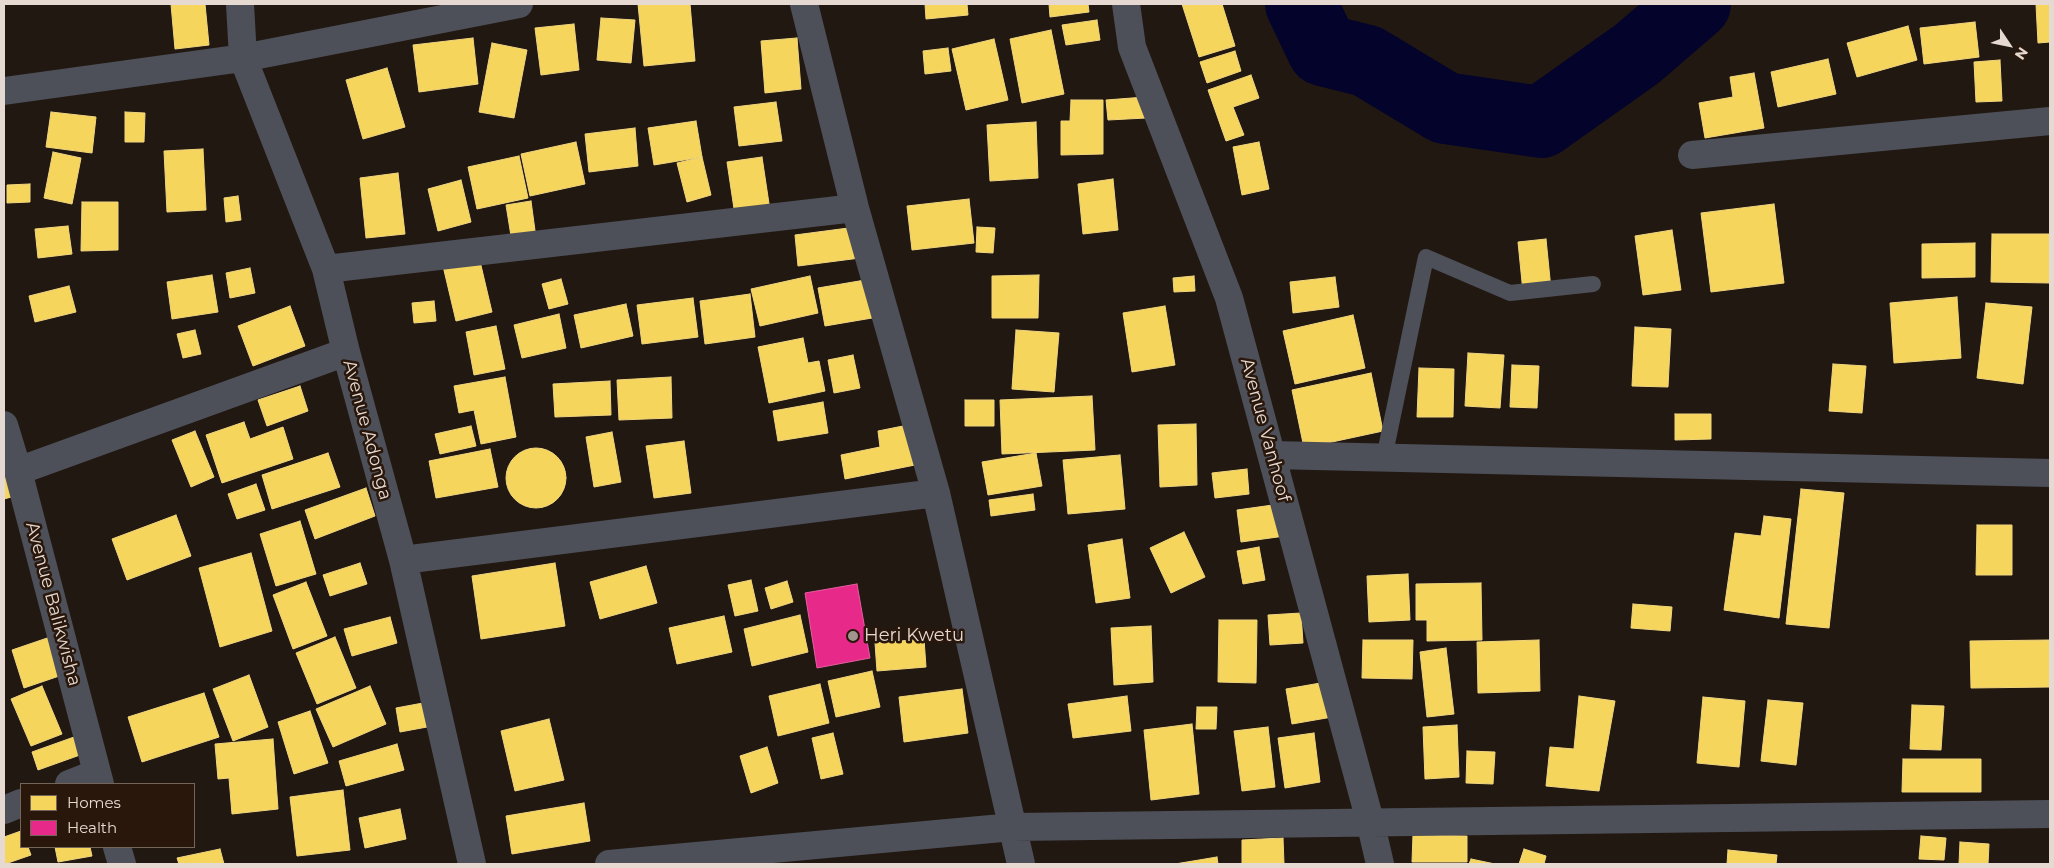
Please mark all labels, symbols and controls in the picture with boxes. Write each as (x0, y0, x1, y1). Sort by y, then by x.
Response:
north arrow (1984, 20, 2034, 70)
text: N (2011, 44, 2032, 63)
street label: Avenue Vanhoof (1235, 356, 1295, 504)
street label: Avenue Adonga (338, 358, 396, 502)
street label: Avenue Balikwisha (21, 520, 85, 688)
place label: Heri Kwetu (864, 625, 964, 647)
marker: Heri Kwetu (846, 629, 860, 643)
legend (20, 783, 195, 848)
text: Homes (67, 793, 121, 812)
text: Health (67, 818, 117, 837)

